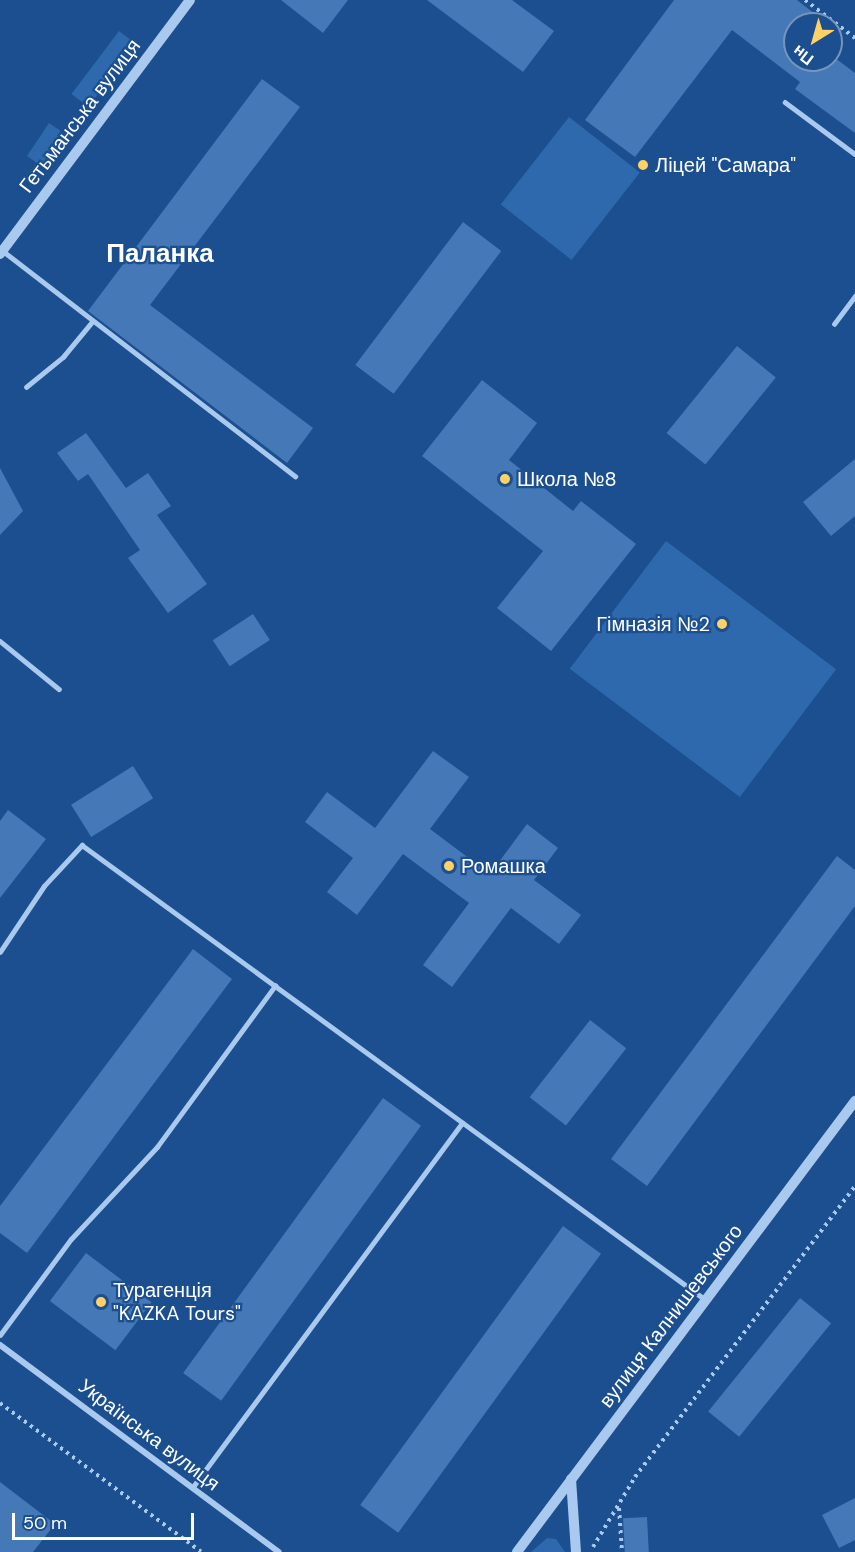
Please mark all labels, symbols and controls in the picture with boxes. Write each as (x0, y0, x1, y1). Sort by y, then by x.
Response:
north arrow (783, 12, 843, 72)
street label: Гетьманська вулиця (14, 34, 146, 198)
text: Пн (788, 40, 818, 70)
place label: Ліцей "Самара" (655, 153, 796, 177)
marker: Ліцей "Самара" (636, 158, 650, 172)
district label: Паланка (106, 238, 214, 270)
place label: Школа №8 (517, 467, 617, 491)
marker: Школа №8 (498, 472, 512, 486)
place label: Гімназія №2 (596, 612, 710, 636)
marker: Гімназія №2 (715, 617, 729, 631)
place label: Ромашка (461, 854, 546, 878)
marker: Ромашка (442, 859, 456, 873)
street label: вулиця Калнишевського (594, 1220, 748, 1412)
place label: Турагенція "KAZKA Tours" (113, 1278, 241, 1325)
marker: Турагенція "KAZKA Tours" (94, 1295, 108, 1309)
street label: Українська вулиця (74, 1374, 224, 1496)
scale bar (15, 1501, 196, 1539)
text: 50 m (23, 1511, 67, 1535)

